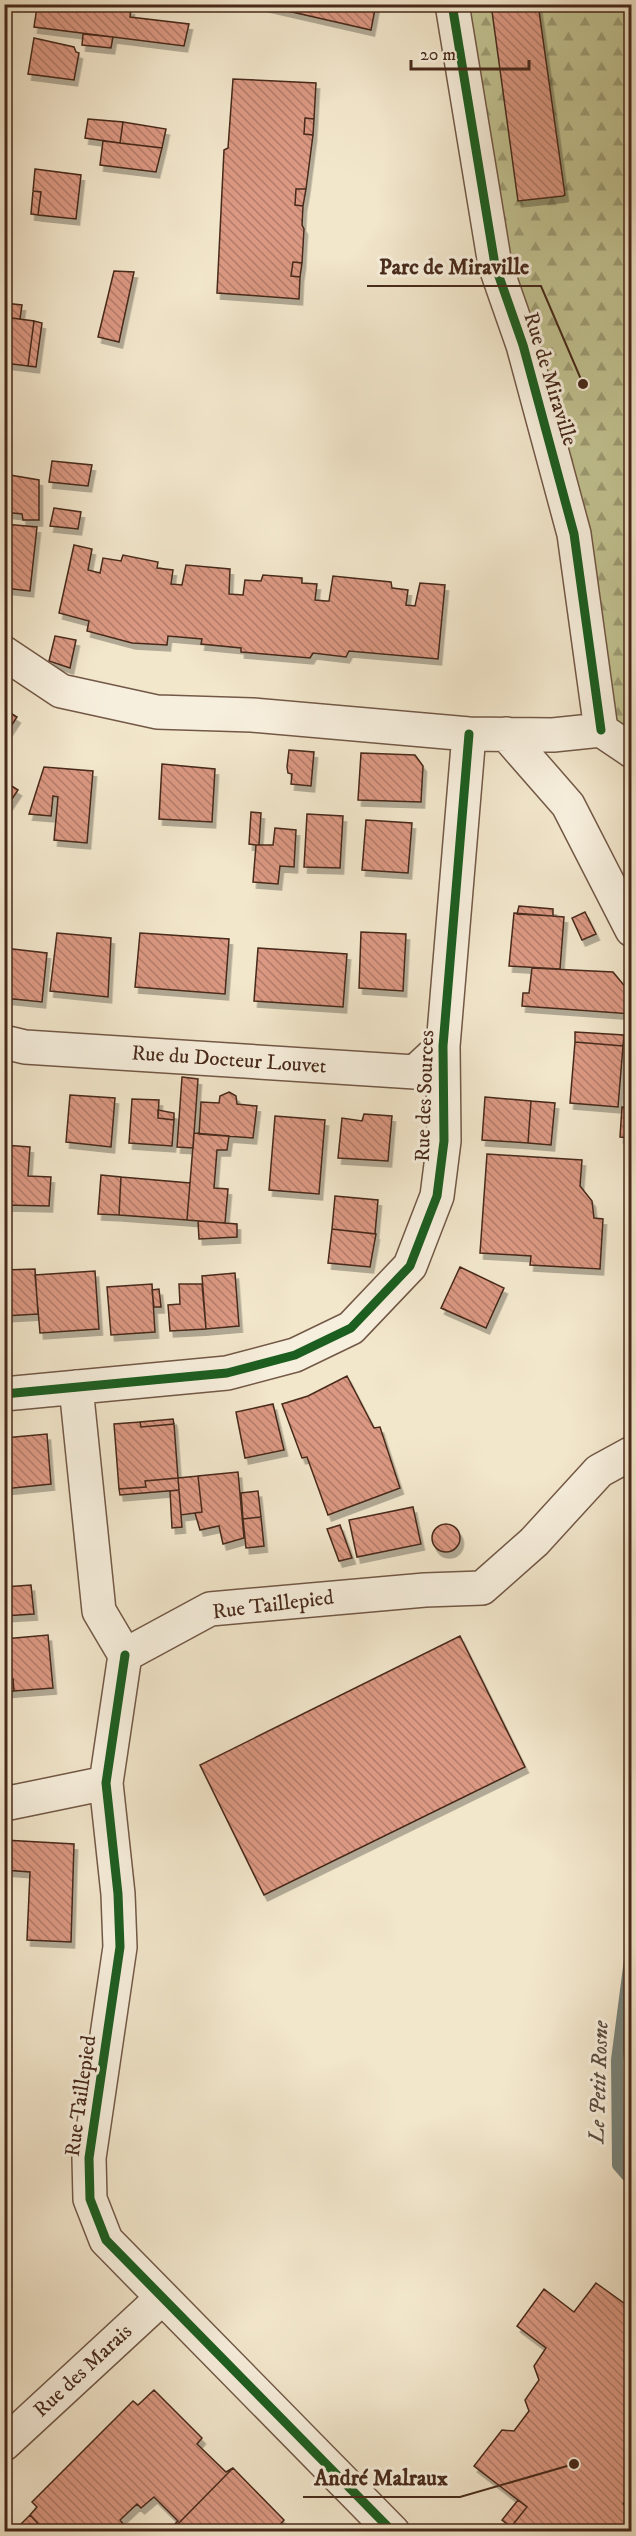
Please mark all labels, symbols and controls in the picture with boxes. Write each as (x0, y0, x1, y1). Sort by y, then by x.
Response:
scale bar (411, 33, 530, 71)
text: 20 m (420, 44, 456, 66)
callout: Parc de Miraville (367, 246, 541, 286)
text: Parc de Miraville (379, 254, 529, 281)
street label: Rue de Miraville (517, 309, 583, 449)
street label: Rue des Sources (410, 1030, 440, 1162)
street label: Rue du Docteur Louvet (131, 1040, 328, 1080)
street label: Rue Taillepied (211, 1585, 336, 1625)
water label: Le Petit Rosne (583, 2020, 615, 2146)
street label: Rue Taillepied (60, 2033, 102, 2158)
street label: Rue des Marais (28, 2319, 138, 2423)
callout: André Malraux (303, 2457, 460, 2497)
text: André Malraux (313, 2465, 448, 2492)

